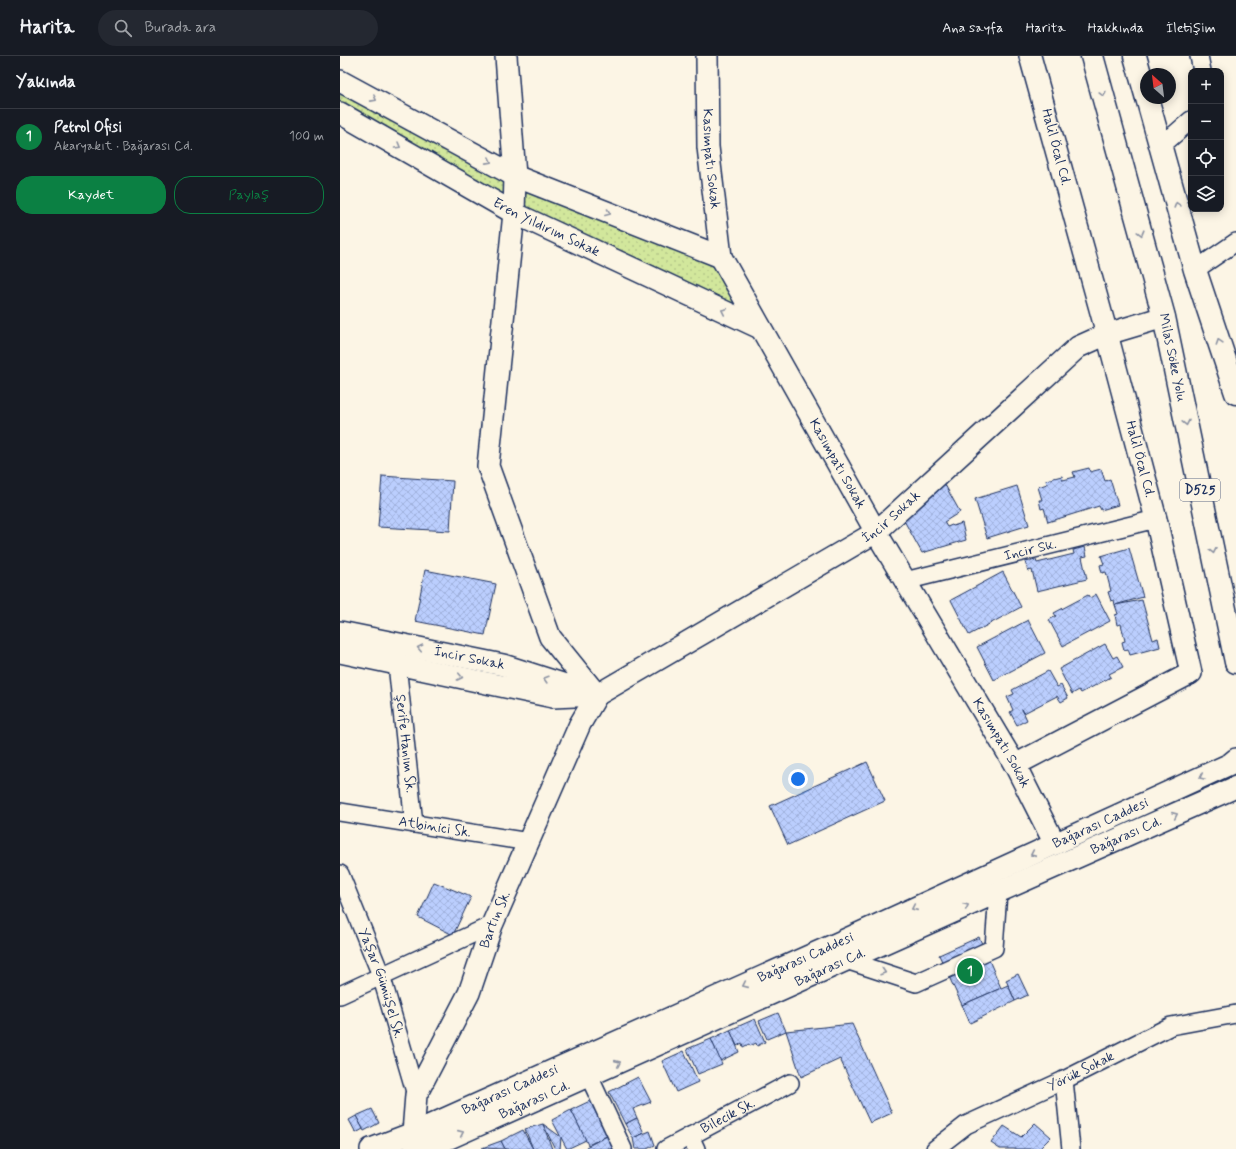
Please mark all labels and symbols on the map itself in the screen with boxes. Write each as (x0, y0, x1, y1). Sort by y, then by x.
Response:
north arrow (1140, 68, 1176, 104)
one-way arrow (1098, 90, 1106, 97)
one-way arrow (370, 95, 377, 102)
street label: Halil Öcal Cd. (1037, 107, 1075, 187)
street label: Kasımpatı Sokak (699, 108, 724, 210)
one-way arrow (394, 142, 401, 149)
one-way arrow (484, 157, 492, 164)
street label: Eren Yıldırım Sokak (489, 194, 603, 261)
one-way arrow (1173, 202, 1182, 209)
one-way arrow (604, 208, 611, 216)
one-way arrow (1136, 229, 1144, 236)
one-way arrow (721, 308, 729, 316)
street label: Milas Söke Yolu (1154, 312, 1190, 403)
one-way arrow (1216, 339, 1224, 346)
street label: Kasımpatı Sokak (805, 415, 870, 512)
street label: Halil Öcal Cd. (1121, 419, 1159, 499)
one-way arrow (1181, 420, 1190, 427)
road number: D525 (1180, 479, 1220, 501)
street label: İncir Sokak (859, 487, 924, 547)
street label: Incir Sk. (1002, 535, 1058, 565)
one-way arrow (1208, 548, 1216, 554)
street label: İncir Sokak (432, 642, 506, 674)
one-way arrow (417, 645, 423, 653)
one-way arrow (457, 673, 464, 681)
one-way arrow (543, 675, 550, 684)
street label: Şerife Hanım Sk. (391, 693, 420, 794)
street label: Kasımpatı Sokak (968, 695, 1034, 791)
your location (788, 769, 808, 789)
one-way arrow (1198, 772, 1206, 780)
street label: Bağarası Caddesi (1050, 793, 1151, 853)
one-way arrow (1172, 811, 1179, 819)
street label: Atbinici Sk. (397, 812, 473, 842)
street label: Bağarası Cd. (1088, 812, 1164, 859)
one-way arrow (1029, 850, 1036, 858)
street label: Bartın Sk. (476, 888, 515, 951)
one-way arrow (911, 903, 919, 911)
one-way arrow (962, 903, 970, 911)
street label: Yaşar Gümüşel Sk. (354, 926, 408, 1041)
street label: Bağarası Caddesi (755, 928, 857, 987)
street label: Bağarası Cd. (792, 944, 868, 991)
pin: 1 (957, 956, 983, 986)
one-way arrow (879, 968, 886, 976)
one-way arrow (741, 980, 748, 988)
street label: Yörük Sokak (1045, 1047, 1117, 1095)
one-way arrow (614, 1059, 621, 1067)
street label: Bağarası Caddesi (459, 1060, 561, 1119)
street label: Bağarası Cd. (496, 1076, 573, 1124)
street label: Bilecik Sk. (697, 1094, 758, 1138)
one-way arrow (457, 1130, 464, 1138)

